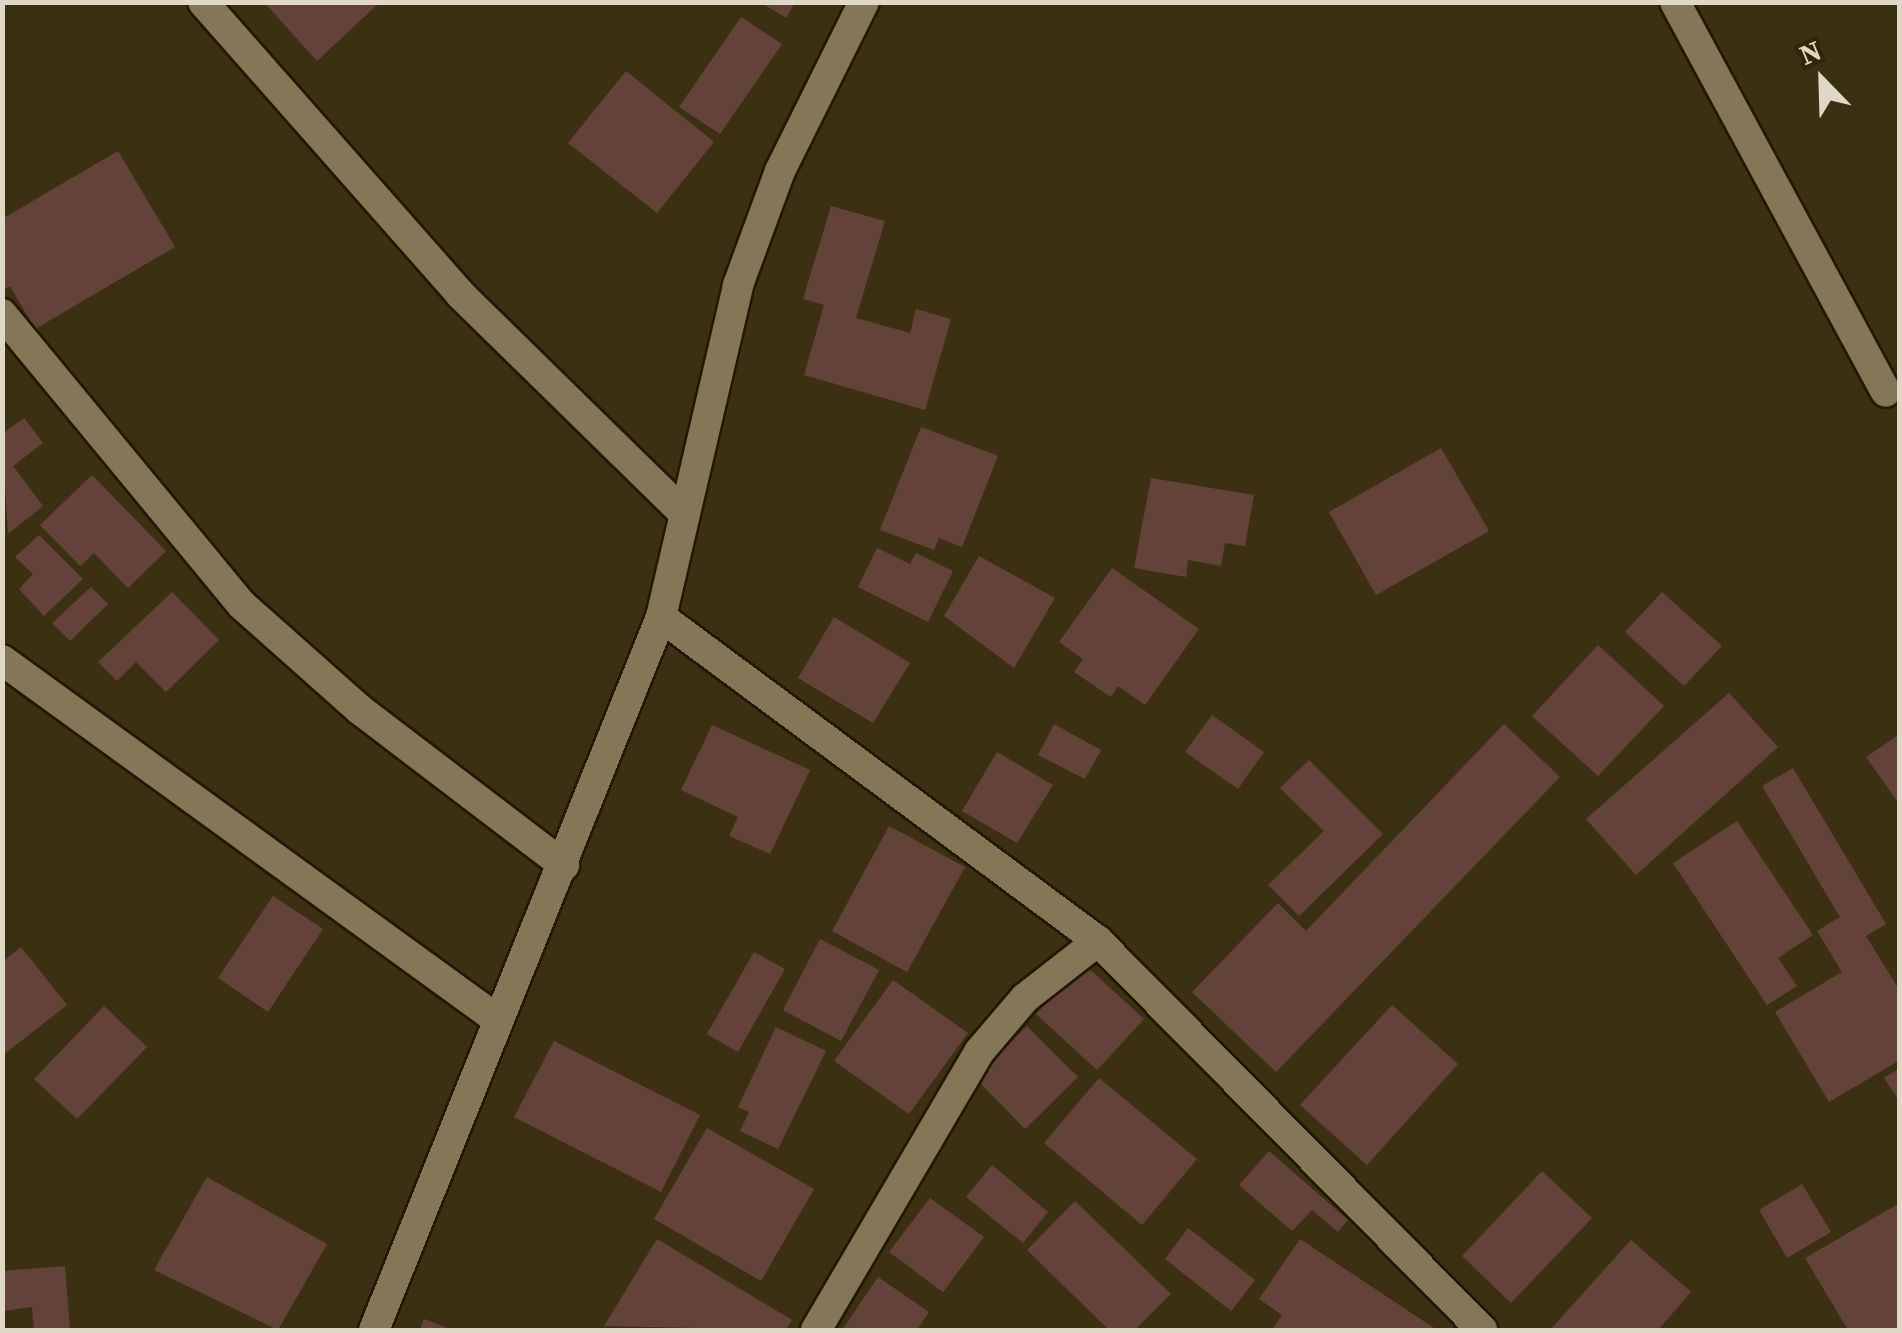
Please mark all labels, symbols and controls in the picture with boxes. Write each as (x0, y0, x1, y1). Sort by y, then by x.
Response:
north arrow (1772, 30, 1872, 130)
text: N (1793, 31, 1827, 74)

